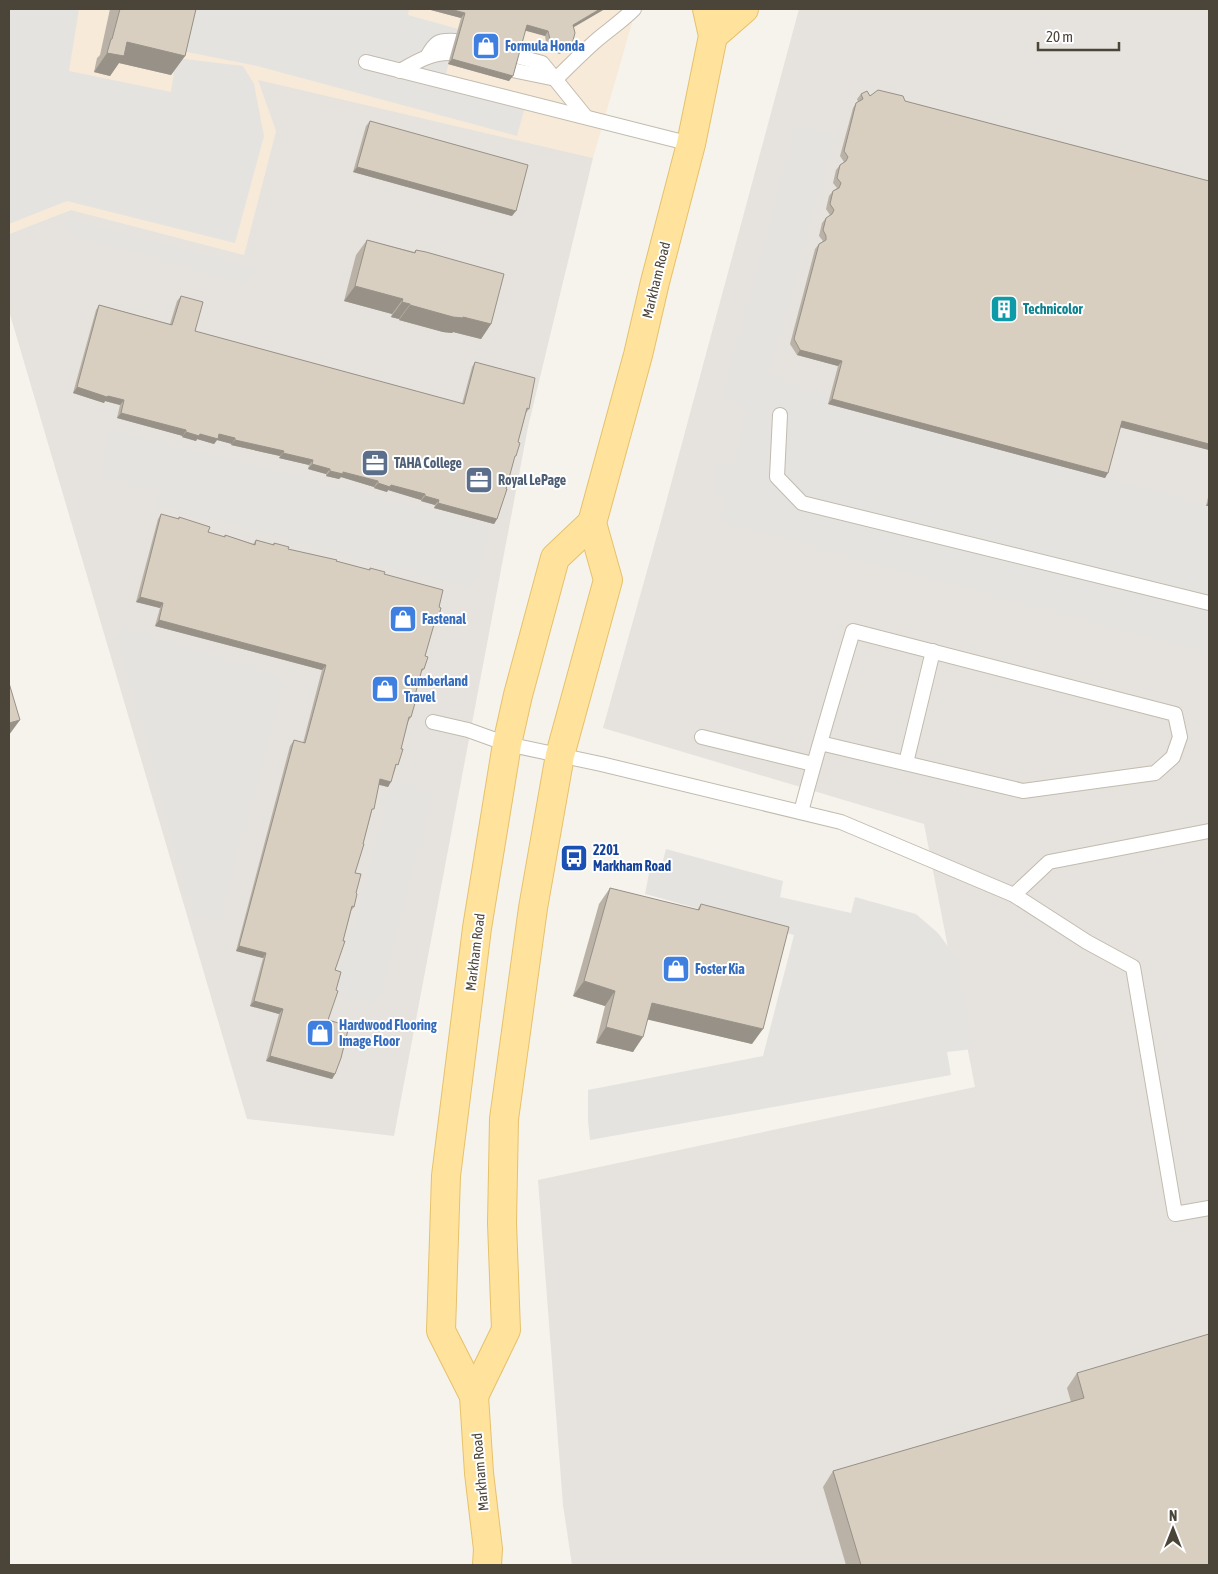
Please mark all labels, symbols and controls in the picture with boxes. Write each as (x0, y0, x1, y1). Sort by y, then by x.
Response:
scale bar (1038, 20, 1119, 52)
text: 20 m (1046, 28, 1073, 45)
shop icon: Formula Honda (471, 31, 501, 61)
place label: Formula Honda (505, 38, 585, 54)
street label: Markham Road (639, 240, 673, 320)
building icon: Technicolor (989, 294, 1019, 324)
place label: Technicolor (1023, 301, 1083, 317)
office icon: TAHA College (360, 448, 390, 478)
place label: TAHA College (394, 455, 462, 471)
office icon: Royal LePage (464, 465, 494, 495)
place label: Royal LePage (498, 472, 566, 488)
shop icon: Fastenal (388, 604, 418, 634)
place label: Fastenal (422, 611, 466, 627)
place label: Cumberland Travel (404, 673, 468, 705)
shop icon: Cumberland Travel (370, 674, 400, 704)
place label: 2201 Markham Road (593, 842, 672, 874)
bus stop icon: 2201 Markham Road (559, 843, 589, 873)
street label: Markham Road (462, 912, 488, 992)
shop icon: Foster Kia (661, 954, 691, 984)
place label: Foster Kia (695, 961, 745, 977)
place label: Hardwood Flooring Image Floor (339, 1017, 438, 1049)
shop icon: Hardwood Flooring Image Floor (305, 1018, 335, 1048)
street label: Markham Road (469, 1432, 491, 1512)
north arrow (1148, 1504, 1198, 1554)
text: N (1169, 1508, 1177, 1524)

